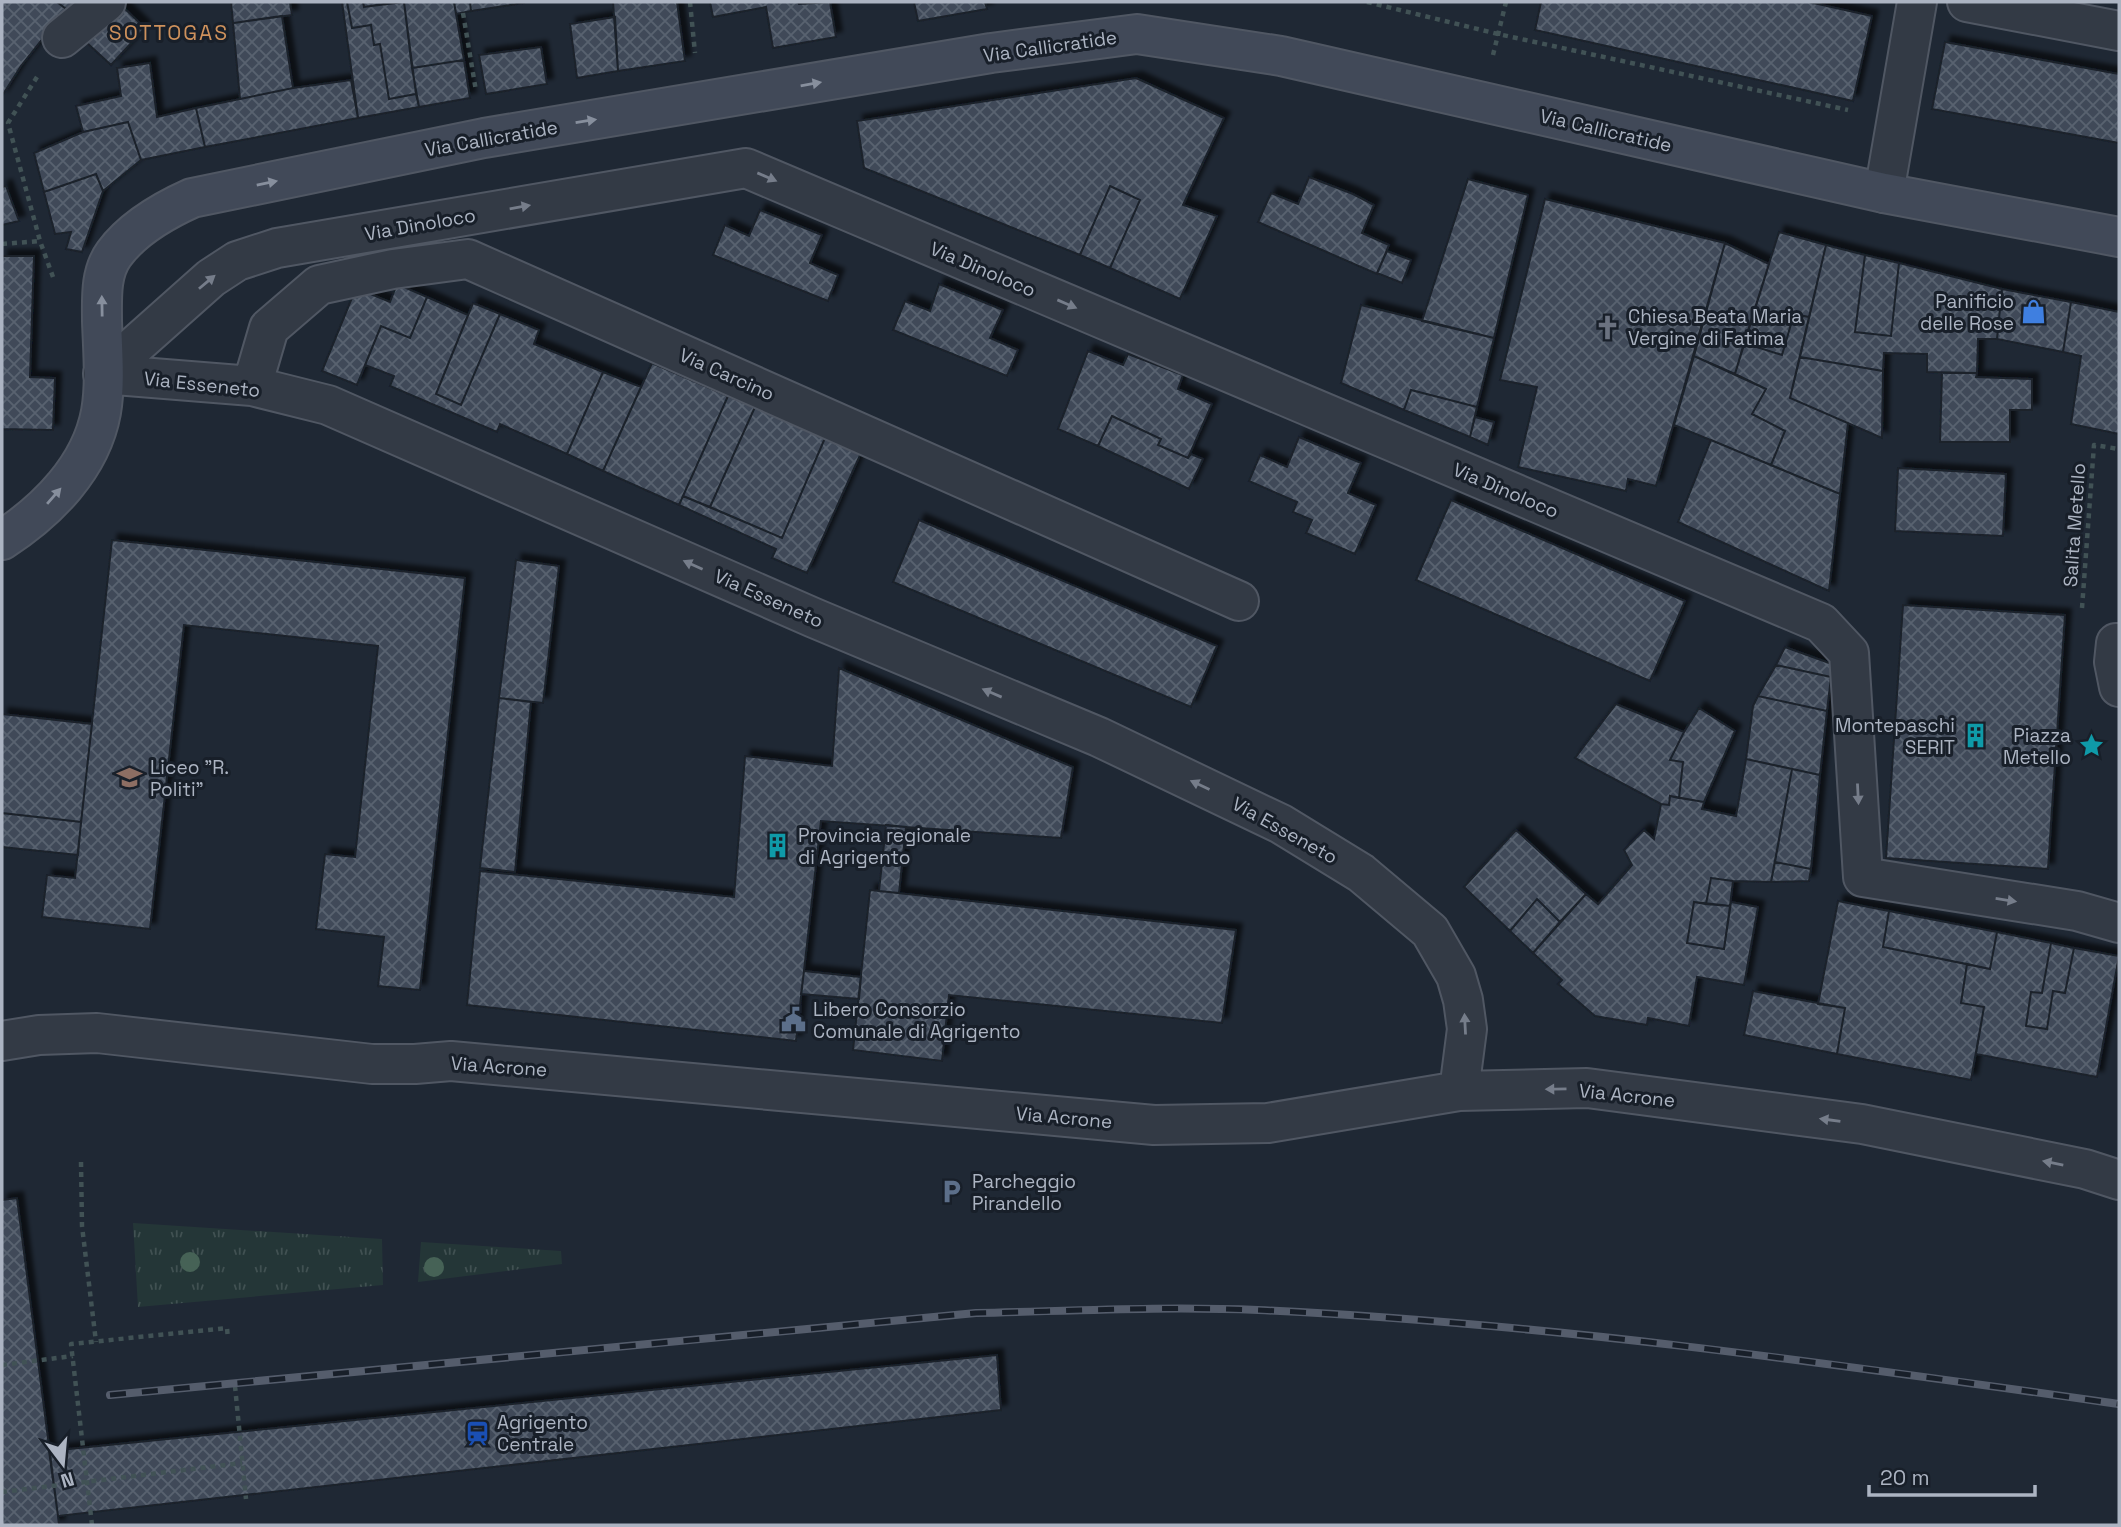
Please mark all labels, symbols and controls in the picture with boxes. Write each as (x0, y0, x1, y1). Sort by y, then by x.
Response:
district label: SOTTOGAS (109, 19, 229, 46)
street label: Via Callicratide (982, 25, 1119, 68)
one-way arrow (800, 78, 822, 89)
street label: Via Callicratide (1537, 103, 1674, 158)
street label: Via Callicratide (423, 114, 560, 162)
one-way arrow (575, 115, 597, 126)
one-way arrow (757, 172, 778, 183)
one-way arrow (256, 177, 278, 188)
one-way arrow (509, 201, 531, 212)
street label: Via Dinoloco (363, 202, 478, 247)
street label: Via Dinoloco (926, 236, 1039, 303)
one-way arrow (198, 275, 215, 290)
place label: Panificio delle Rose (1920, 289, 2014, 336)
one-way arrow (96, 294, 108, 316)
shop icon: Panificio delle Rose (2020, 298, 2048, 326)
one-way arrow (1057, 299, 1078, 310)
place label: Chiesa Beata Maria Vergine di Fatima (1628, 304, 1802, 351)
church icon: Chiesa Beata Maria Vergine di Fatima (1594, 313, 1622, 341)
street label: Via Carcino (675, 342, 778, 407)
street label: Via Esseneto (143, 366, 261, 403)
street label: Via Dinoloco (1449, 457, 1562, 524)
street label: Salita Metello (2058, 462, 2091, 588)
one-way arrow (45, 488, 61, 505)
one-way arrow (683, 559, 703, 571)
street label: Via Esseneto (710, 563, 827, 634)
one-way arrow (982, 687, 1003, 698)
place label: Montepaschi SERIT (1835, 713, 1955, 760)
building icon: Montepaschi SERIT (1961, 722, 1989, 750)
place label: Piazza Metello (2003, 723, 2071, 770)
place icon: Piazza Metello (2077, 732, 2105, 760)
place label: Liceo "R. Politi" (150, 755, 229, 802)
school or university icon: Liceo "R. Politi" (116, 764, 144, 792)
one-way arrow (1190, 780, 1210, 791)
one-way arrow (1852, 784, 1863, 806)
street label: Via Esseneto (1228, 791, 1342, 870)
place label: Provincia regionale di Agrigento (798, 823, 971, 870)
building icon: Provincia regionale di Agrigento (764, 832, 792, 860)
one-way arrow (1995, 895, 2017, 906)
place label: Libero Consorzio Comunale di Agrigento (813, 997, 1021, 1044)
public building icon: Libero Consorzio Comunale di Agrigento (779, 1006, 807, 1034)
one-way arrow (1460, 1013, 1471, 1035)
street label: Via Acrone (450, 1051, 548, 1082)
street label: Via Acrone (1578, 1078, 1676, 1113)
one-way arrow (1544, 1083, 1566, 1095)
street label: Via Acrone (1015, 1101, 1113, 1134)
one-way arrow (1819, 1115, 1841, 1126)
one-way arrow (2042, 1157, 2064, 1168)
place label: Parcheggio Pirandello (972, 1169, 1076, 1216)
parking icon: Parcheggio Pirandello (938, 1178, 966, 1206)
place label: Agrigento Centrale (497, 1410, 588, 1457)
station icon: Agrigento Centrale (463, 1419, 491, 1447)
north arrow (28, 1429, 98, 1499)
scale bar (1869, 1454, 2035, 1498)
text: 20 m (1880, 1464, 1930, 1491)
text: N (58, 1466, 77, 1494)

